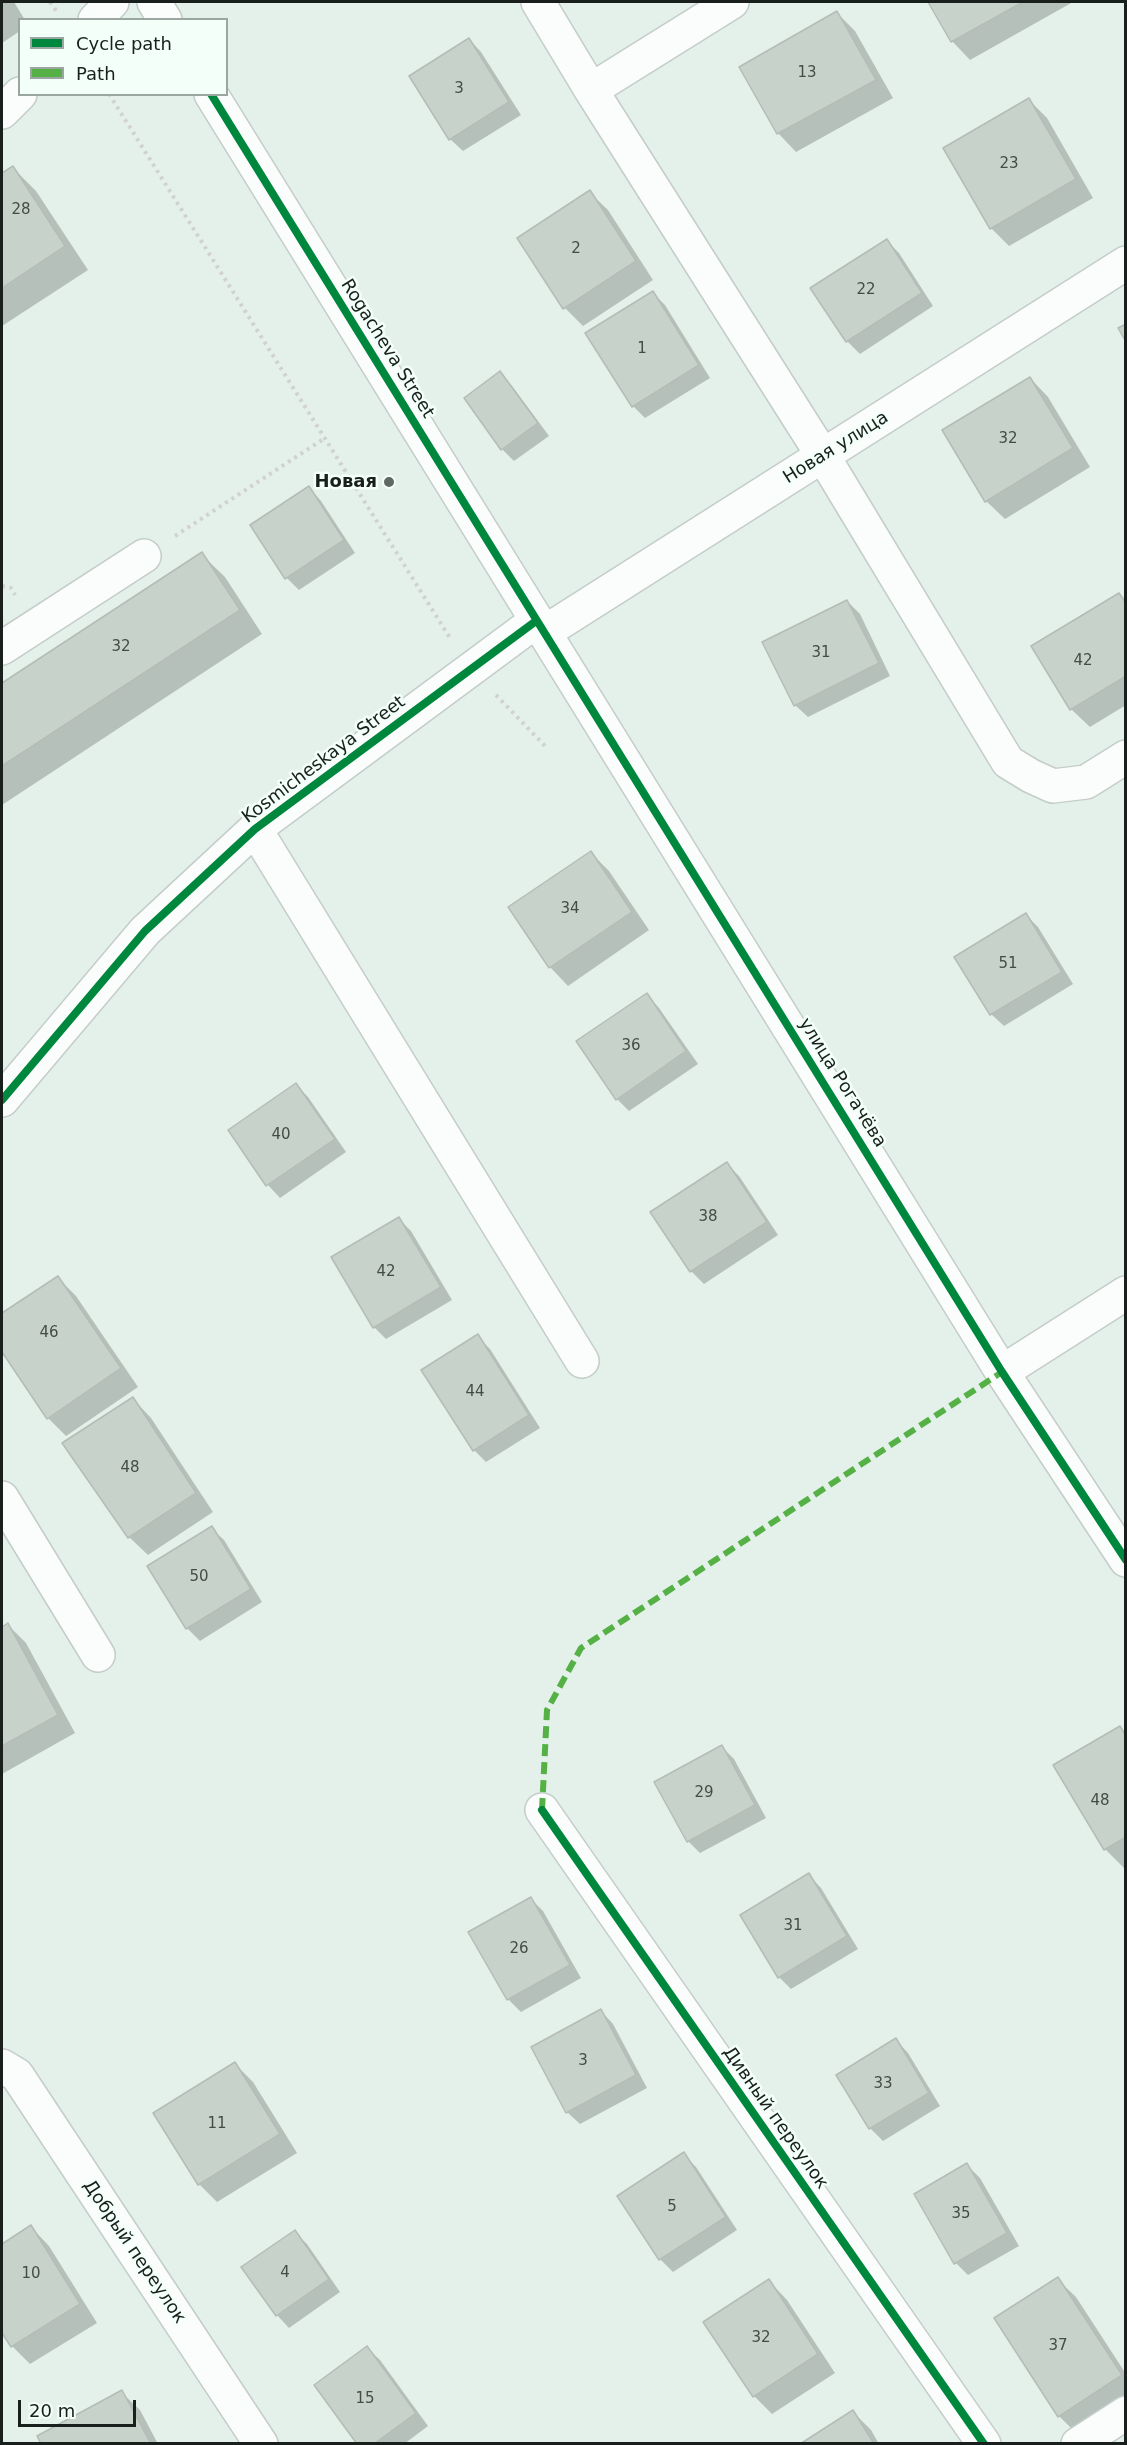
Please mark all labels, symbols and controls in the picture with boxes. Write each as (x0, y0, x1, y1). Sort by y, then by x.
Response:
legend (18, 18, 228, 96)
text: Cycle path (76, 33, 172, 54)
text: Path (76, 63, 116, 84)
house number: 13 (797, 64, 817, 82)
house number: 3 (454, 80, 464, 98)
house number: 23 (999, 155, 1019, 173)
house number: 28 (11, 201, 31, 219)
house number: 2 (571, 240, 581, 258)
street label: Rogacheva Street (336, 276, 438, 422)
house number: 22 (856, 281, 876, 299)
house number: 1 (637, 340, 647, 358)
street label: Новая улица (779, 407, 893, 489)
house number: 32 (998, 430, 1018, 448)
place label: Новая (314, 471, 377, 493)
marker: Новая (382, 475, 396, 489)
house number: 32 (111, 638, 131, 656)
house number: 31 (811, 644, 831, 662)
house number: 42 (1073, 652, 1093, 670)
street label: Kosmicheskaya Street (238, 692, 410, 828)
house number: 34 (560, 900, 580, 918)
house number: 51 (998, 955, 1018, 973)
street label: улица Рогачёва (793, 1014, 891, 1152)
house number: 36 (621, 1037, 641, 1055)
house number: 40 (271, 1126, 291, 1144)
house number: 38 (698, 1208, 718, 1226)
house number: 42 (376, 1263, 396, 1281)
house number: 46 (39, 1324, 59, 1342)
house number: 44 (465, 1383, 485, 1401)
house number: 48 (120, 1459, 140, 1477)
house number: 50 (189, 1568, 209, 1586)
house number: 29 (694, 1784, 714, 1802)
house number: 48 (1090, 1792, 1110, 1810)
house number: 31 (783, 1917, 803, 1935)
house number: 26 (509, 1940, 529, 1958)
street label: Дивный переулок (718, 2043, 832, 2193)
house number: 3 (578, 2052, 588, 2070)
house number: 33 (873, 2075, 893, 2093)
house number: 11 (207, 2115, 227, 2133)
street label: Добрый переулок (78, 2176, 190, 2328)
house number: 5 (667, 2198, 677, 2216)
house number: 35 (951, 2205, 971, 2223)
house number: 4 (280, 2264, 290, 2282)
house number: 10 (21, 2265, 41, 2283)
house number: 32 (751, 2329, 771, 2347)
house number: 37 (1048, 2337, 1068, 2355)
scale bar (21, 2388, 140, 2426)
house number: 15 (355, 2390, 375, 2408)
text: 20 m (29, 2400, 75, 2421)

